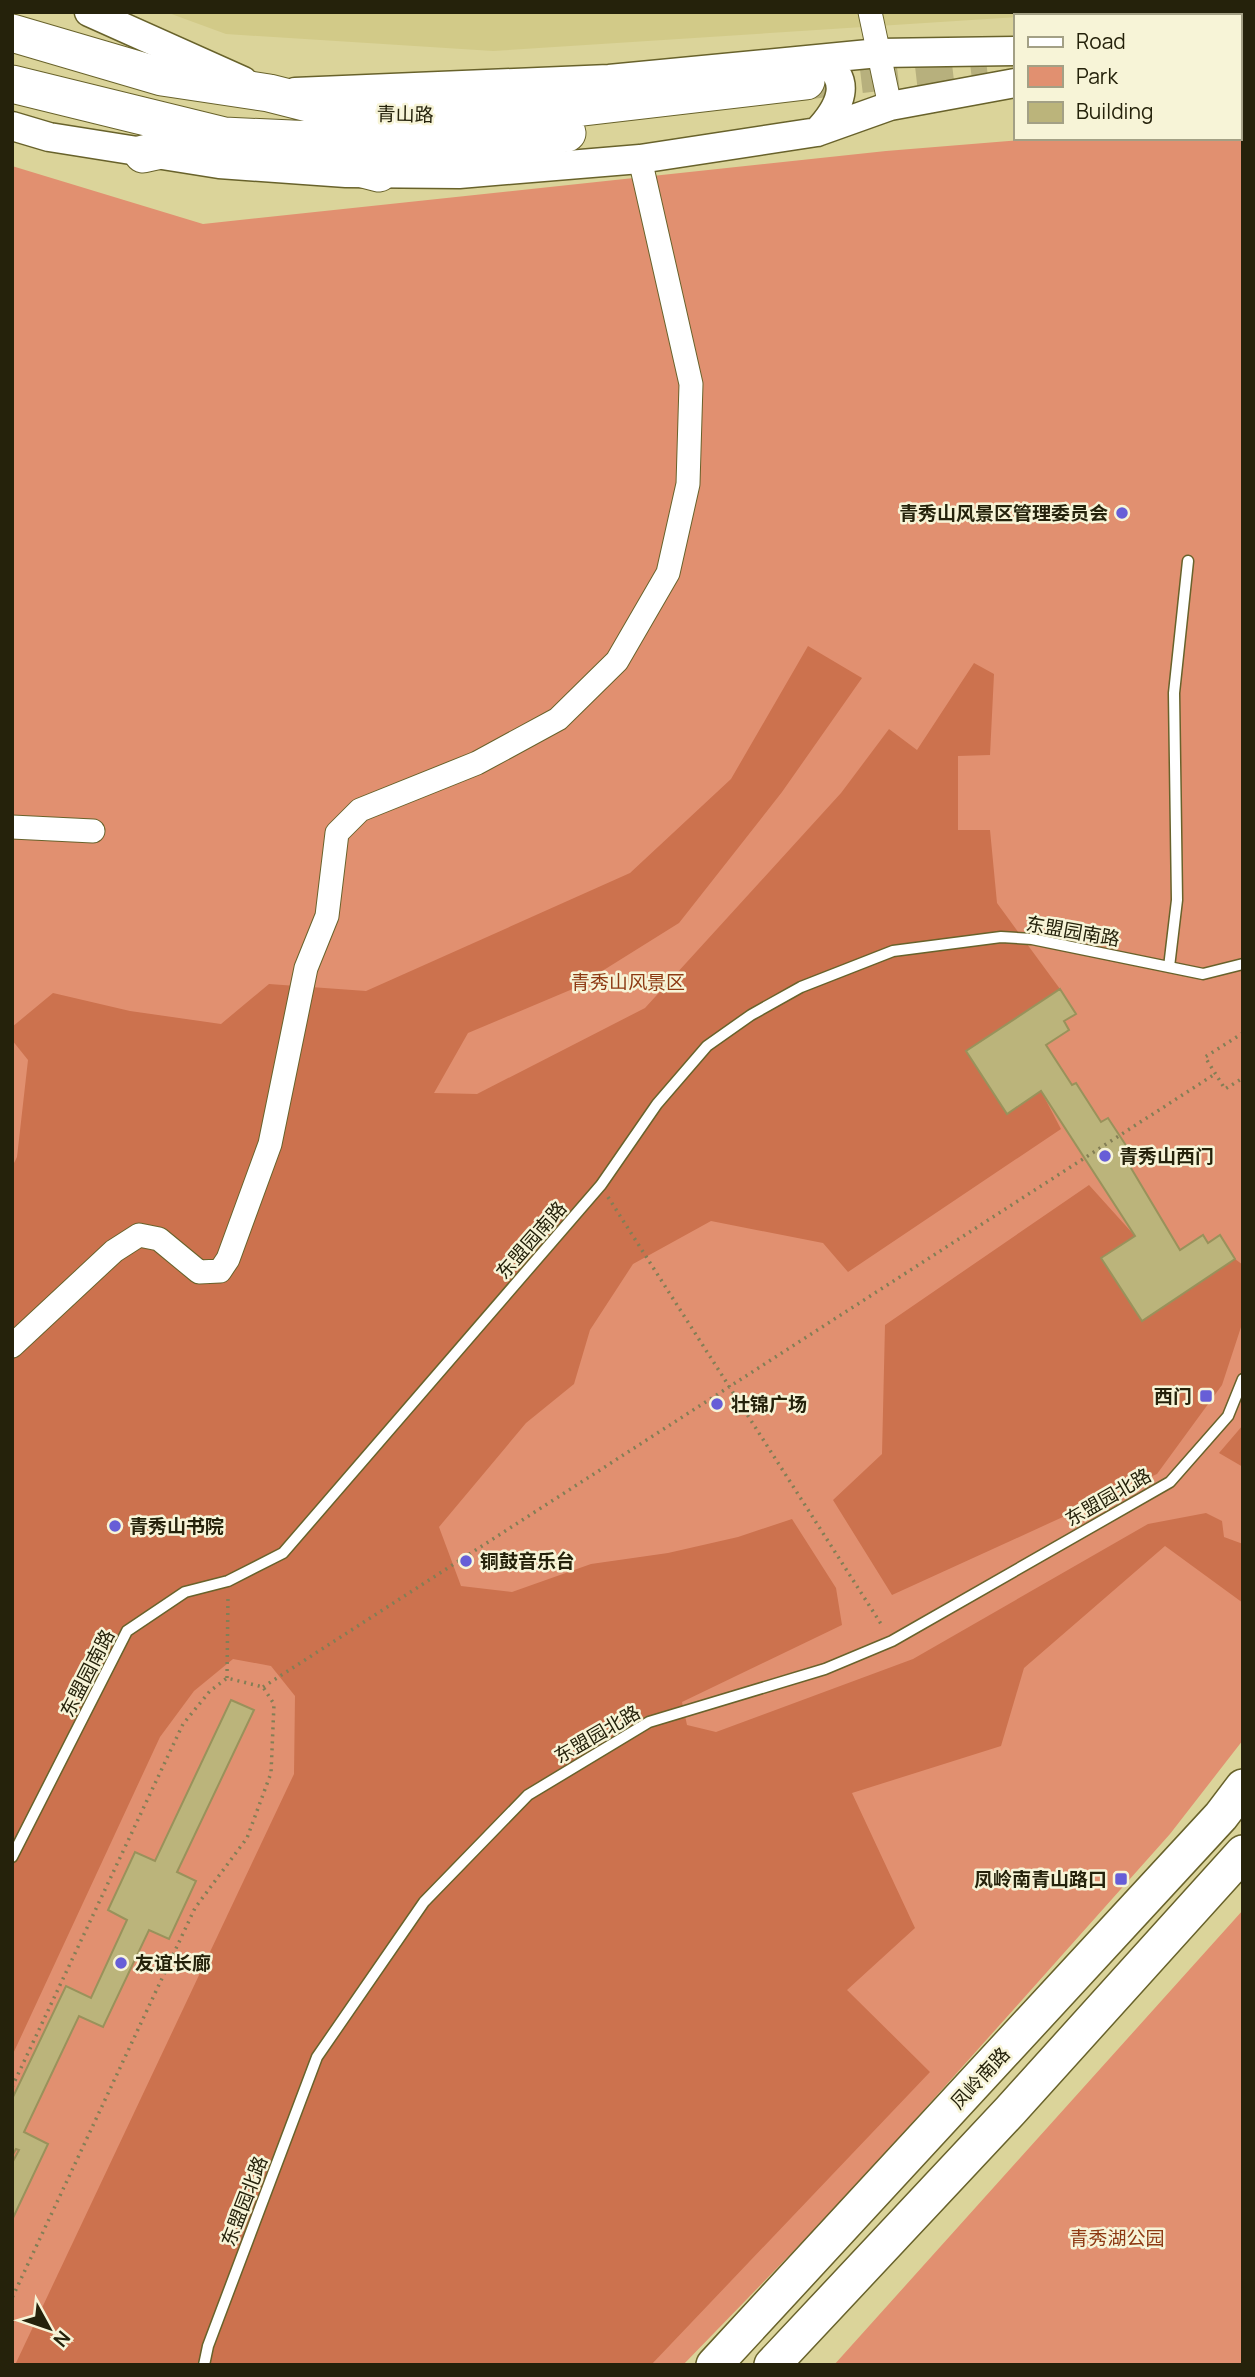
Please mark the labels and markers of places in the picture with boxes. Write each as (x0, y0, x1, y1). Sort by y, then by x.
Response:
place label: 青秀山风景区管理委员会 (899, 500, 1108, 526)
marker: 青秀山风景区管理委员会 (1114, 505, 1130, 521)
place label: 青秀山西门 (1119, 1143, 1214, 1169)
marker: 青秀山西门 (1097, 1148, 1113, 1164)
place label: 西门 (1154, 1383, 1192, 1409)
marker: 西门 (1198, 1388, 1214, 1404)
place label: 壮锦广场 (731, 1391, 807, 1417)
marker: 壮锦广场 (709, 1396, 725, 1412)
place label: 青秀山书院 (129, 1513, 224, 1539)
marker: 青秀山书院 (107, 1518, 123, 1534)
place label: 铜鼓音乐台 (480, 1548, 575, 1574)
marker: 铜鼓音乐台 (458, 1553, 474, 1569)
place label: 凤岭南青山路口 (974, 1866, 1107, 1892)
marker: 凤岭南青山路口 (1113, 1871, 1129, 1887)
place label: 友谊长廊 (135, 1950, 211, 1976)
marker: 友谊长廊 (113, 1955, 129, 1971)

